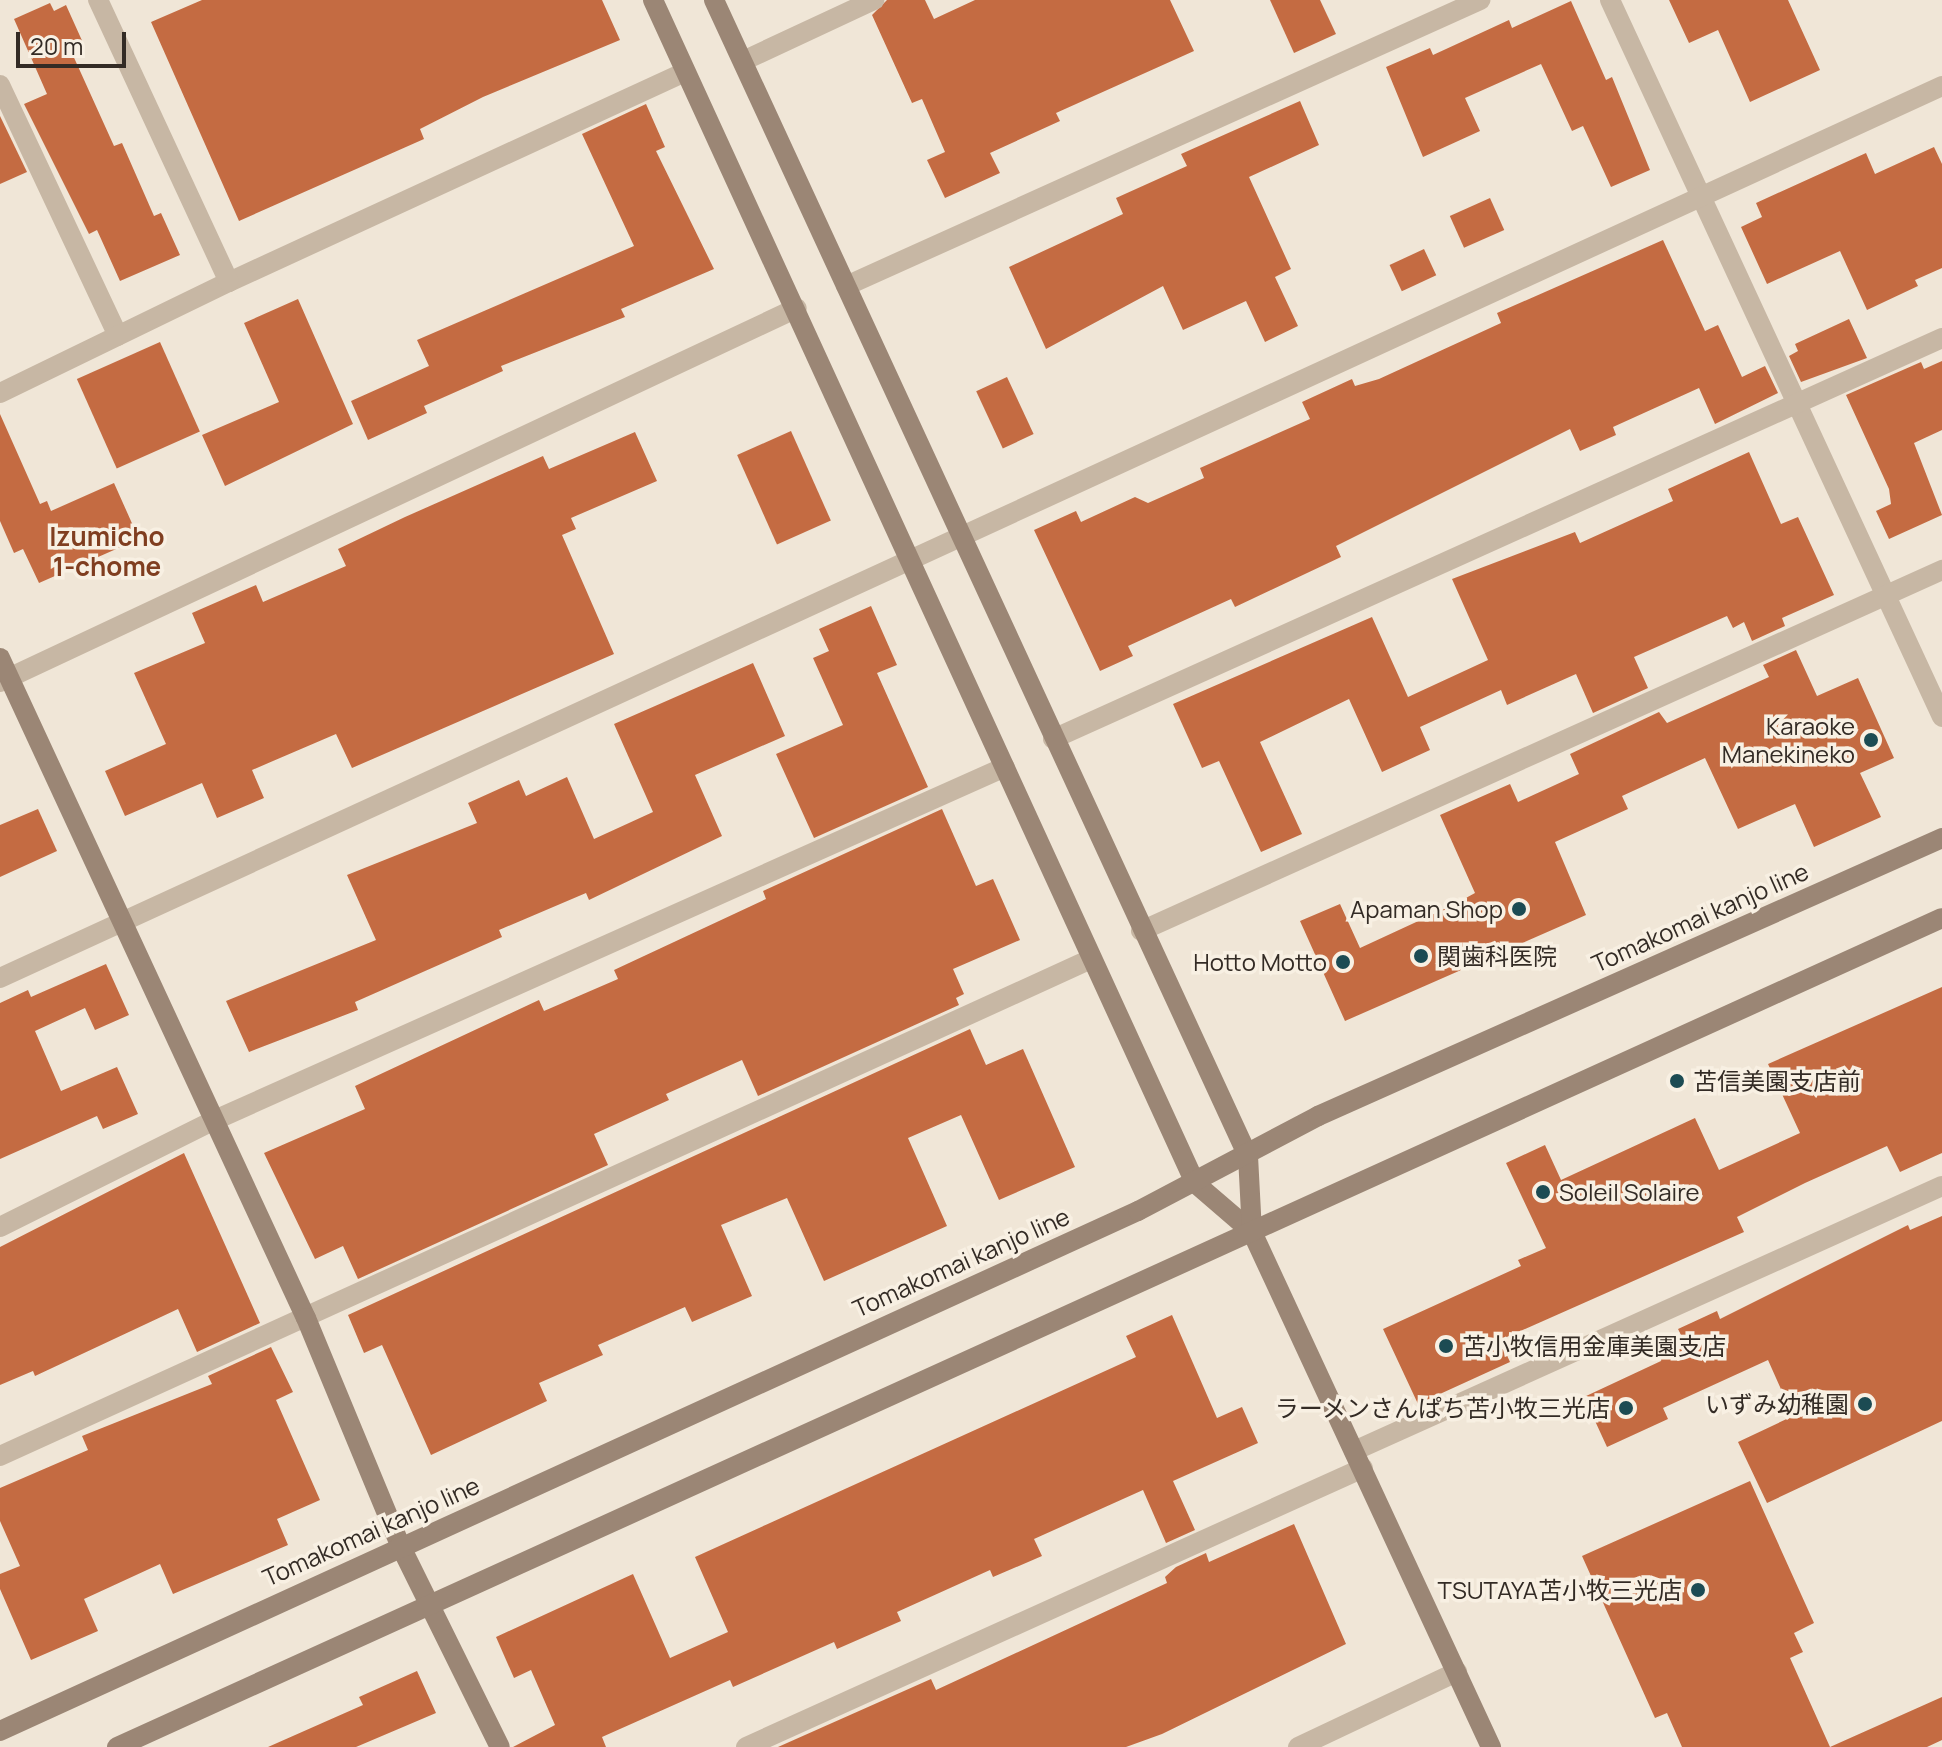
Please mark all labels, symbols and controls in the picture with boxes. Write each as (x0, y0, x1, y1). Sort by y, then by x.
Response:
scale bar (20, 16, 130, 66)
text: 20 m (30, 29, 83, 62)
district label: Izumicho 1-chome (49, 521, 165, 582)
place label: Karaoke Manekineko (1722, 712, 1855, 768)
marker: Karaoke Manekineko (1862, 731, 1880, 749)
street label: Tomakomai kanjo line (1587, 856, 1813, 978)
place label: Apaman Shop (1350, 895, 1503, 923)
marker: Apaman Shop (1510, 900, 1528, 918)
place label: 関歯科医院 (1437, 942, 1557, 970)
marker: 関歯科医院 (1412, 947, 1430, 965)
place label: Hotto Motto (1193, 948, 1327, 976)
marker: Hotto Motto (1334, 953, 1352, 971)
place label: 苫信美園支店前 (1693, 1067, 1861, 1095)
marker: 苫信美園支店前 (1668, 1072, 1686, 1090)
place label: Soleil Solaire (1559, 1178, 1700, 1206)
marker: Soleil Solaire (1534, 1183, 1552, 1201)
street label: Tomakomai kanjo line (848, 1201, 1074, 1323)
place label: 苫小牧信用金庫美園支店 (1462, 1332, 1726, 1360)
marker: 苫小牧信用金庫美園支店 (1437, 1337, 1455, 1355)
place label: いずみ幼稚園 (1705, 1390, 1849, 1418)
place label: ラーメンさんぱち苫小牧三光店 (1274, 1394, 1610, 1422)
marker: いずみ幼稚園 (1856, 1395, 1874, 1413)
marker: ラーメンさんぱち苫小牧三光店 (1617, 1399, 1635, 1417)
street label: Tomakomai kanjo line (258, 1470, 484, 1592)
place label: TSUTAYA苫小牧三光店 (1438, 1576, 1682, 1604)
marker: TSUTAYA苫小牧三光店 (1689, 1581, 1707, 1599)

